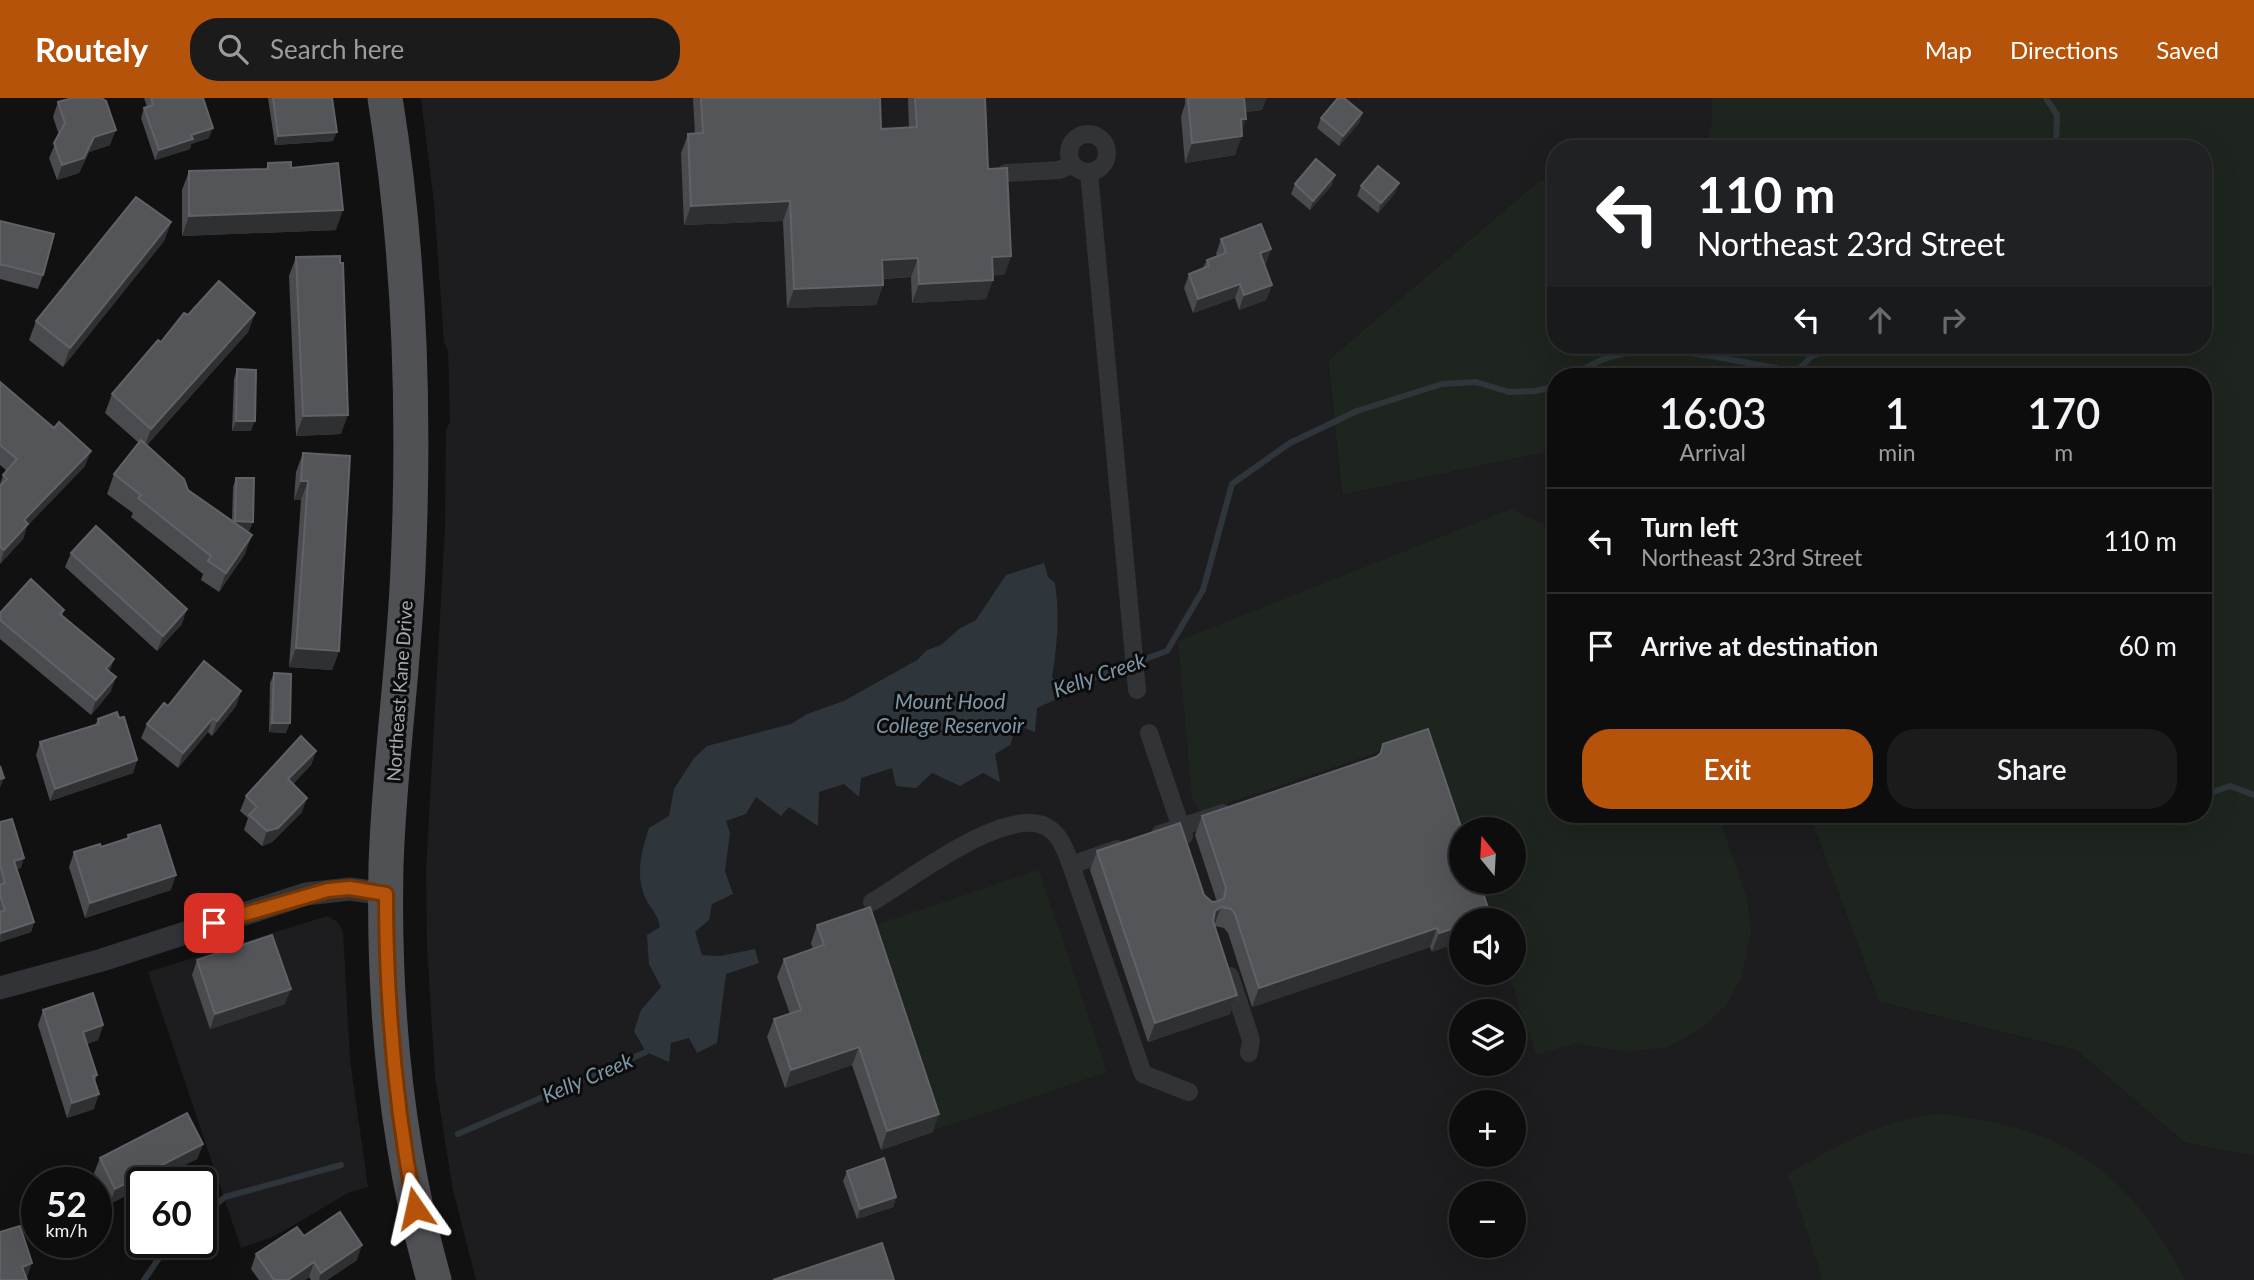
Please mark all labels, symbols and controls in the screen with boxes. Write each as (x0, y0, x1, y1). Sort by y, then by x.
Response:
search box (190, 18, 680, 81)
text: Routely (35, 29, 148, 69)
icon: search (214, 30, 252, 68)
text: Search here (270, 33, 404, 65)
text: Map (1925, 35, 1972, 64)
text: Directions (2010, 35, 2118, 64)
text: Saved (2156, 35, 2219, 64)
text: 110 m (1697, 165, 1835, 223)
icon: left (1582, 168, 1673, 259)
text: Northeast 23rd Street (1697, 224, 2005, 263)
icon: left (1788, 301, 1826, 339)
icon: ahead (1861, 301, 1899, 339)
icon: right (1934, 301, 1972, 339)
text: 16:03 (1659, 388, 1767, 438)
text: 1 (1885, 388, 1909, 438)
text: 170 (2027, 388, 2100, 438)
text: Arrival (1680, 438, 1746, 466)
text: min (1878, 438, 1916, 466)
text: m (2054, 438, 2073, 466)
text: Turn left (1641, 511, 1738, 543)
icon: left (1582, 522, 1620, 560)
text: 110 m (2104, 525, 2177, 557)
text: Northeast 23rd Street (1641, 543, 1862, 571)
street label: Northeast Kane Drive (381, 600, 417, 782)
icon: arrive (1582, 627, 1620, 665)
text: Arrive at destination (1641, 630, 1878, 662)
text: 60 m (2119, 630, 2177, 662)
water label: Kelly Creek (1050, 646, 1149, 701)
water label: Mount Hood College Reservoir (876, 688, 1025, 737)
button: Exit (1582, 729, 1873, 809)
button: Share (1887, 729, 2177, 809)
north arrow (1449, 817, 1526, 894)
map controls (1449, 817, 1526, 1258)
pin (184, 893, 244, 953)
icon: arrive (195, 904, 233, 942)
button: sound (1449, 908, 1526, 985)
button: layers (1449, 999, 1526, 1076)
water label: Kelly Creek (538, 1046, 637, 1107)
button: + (1449, 1090, 1526, 1167)
speed limit sign: 60 (126, 1167, 217, 1258)
position arrow (378, 1171, 452, 1245)
button: − (1449, 1181, 1526, 1258)
text: 52 (46, 1182, 87, 1224)
text: km/h (45, 1219, 88, 1241)

